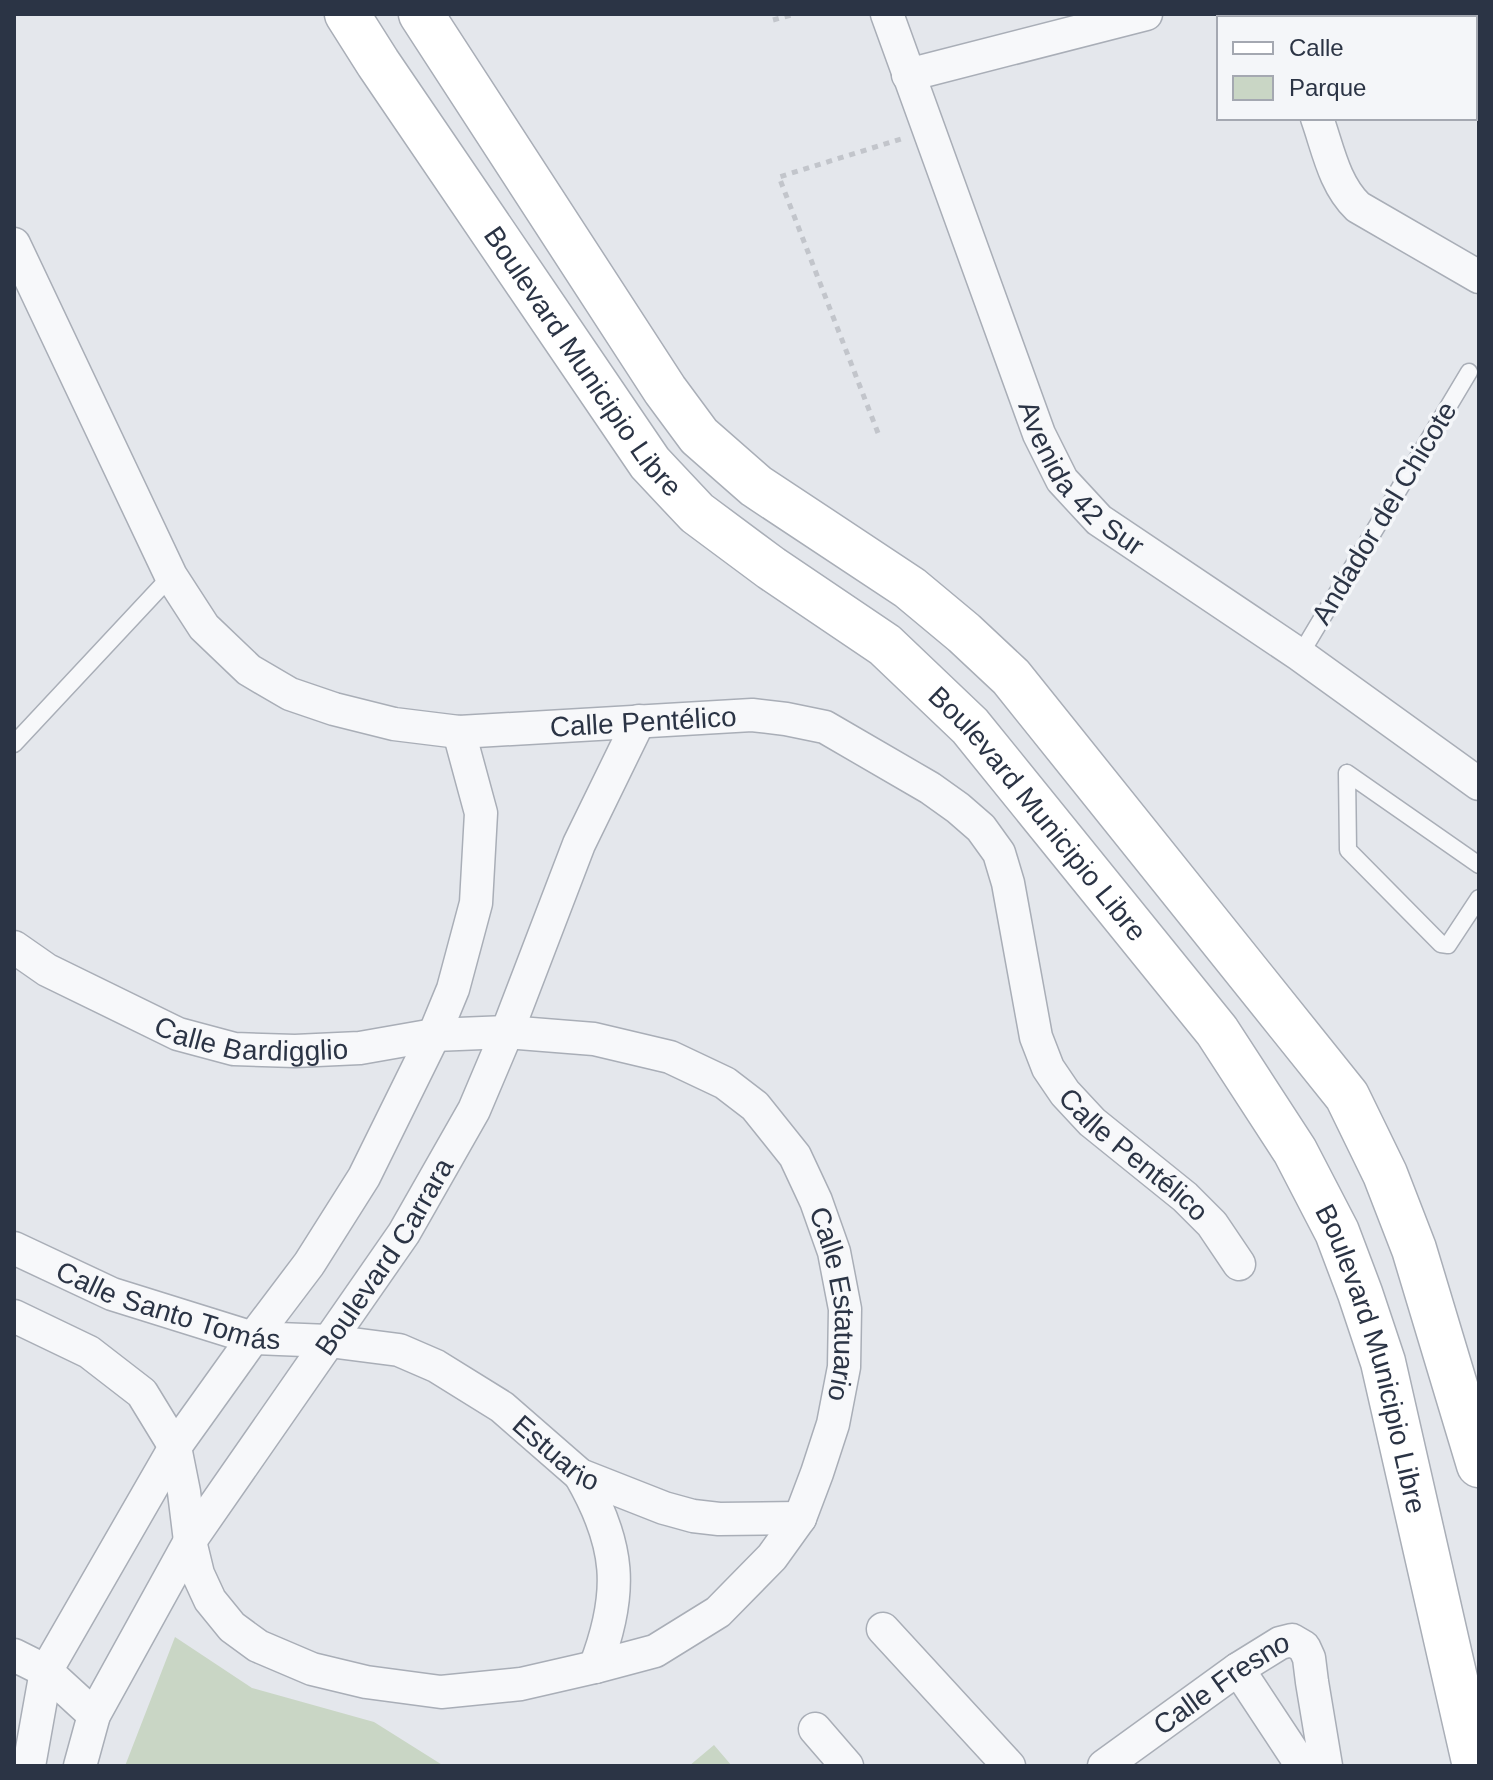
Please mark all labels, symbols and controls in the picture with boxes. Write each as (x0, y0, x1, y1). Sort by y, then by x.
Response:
legend (1217, 16, 1477, 120)
text: Calle (1289, 34, 1344, 61)
text: Parque (1289, 74, 1366, 101)
street label: Boulevard Municipio Libre (478, 220, 688, 502)
street label: Andador del Chicote (1305, 396, 1463, 630)
street label: Avenida 42 Sur (1013, 397, 1150, 561)
street label: Boulevard Municipio Libre (923, 680, 1153, 947)
street label: Calle Pentélico (549, 700, 737, 742)
street label: Calle Bardigglio (149, 1009, 349, 1067)
street label: Calle Pentélico (1053, 1082, 1215, 1227)
street label: Boulevard Carrara (308, 1152, 459, 1361)
street label: Boulevard Municipio Libre (1310, 1199, 1433, 1516)
street label: Calle Estatuario (804, 1203, 861, 1404)
street label: Calle Santo Tomás (51, 1255, 281, 1355)
street label: Estuario (507, 1408, 604, 1496)
street label: Calle Fresno (1147, 1626, 1292, 1741)

